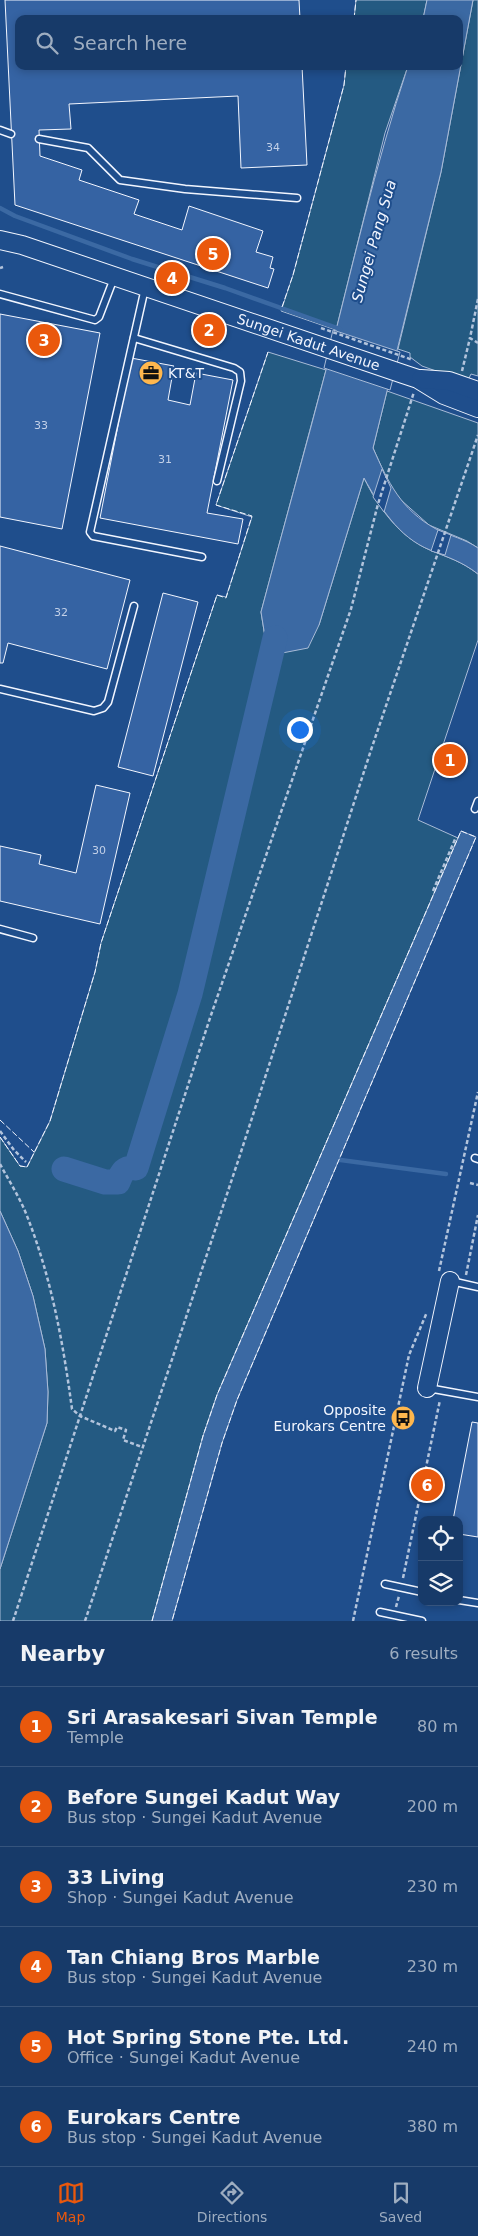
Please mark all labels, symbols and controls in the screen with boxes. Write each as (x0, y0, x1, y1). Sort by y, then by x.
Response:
search box (15, 15, 463, 70)
icon: search (33, 29, 61, 57)
text: Search here (73, 32, 187, 54)
house number: 34 (266, 141, 280, 154)
water label: Sungei Pang Sua (348, 178, 400, 304)
pin: 5 (197, 235, 229, 273)
pin: 4 (156, 259, 188, 297)
street label: Sungei Kadut Avenue (235, 310, 382, 374)
pin: 2 (193, 311, 225, 349)
pin: 3 (28, 321, 60, 359)
office icon: KT&T (138, 360, 164, 386)
place label: KT&T (168, 365, 205, 381)
house number: 33 (34, 419, 48, 432)
house number: 31 (158, 453, 172, 466)
house number: 32 (54, 606, 68, 619)
your location (287, 717, 313, 743)
pin: 1 (434, 741, 466, 779)
house number: 30 (92, 844, 106, 857)
place label: Opposite Eurokars Centre (274, 1402, 386, 1434)
bus stop icon: Opposite Eurokars Centre (390, 1405, 416, 1431)
pin: 6 (411, 1466, 443, 1504)
map controls (418, 1516, 463, 1606)
button: locate (418, 1516, 463, 1561)
button: layers (418, 1561, 463, 1606)
text: Nearby (20, 1642, 105, 1666)
text: 6 results (389, 1644, 458, 1663)
text: Sri Arasakesari Sivan Temple (67, 1706, 378, 1728)
text: 1 (30, 1717, 42, 1736)
text: 80 m (417, 1717, 458, 1736)
text: Temple (67, 1728, 124, 1747)
text: Before Sungei Kadut Way (67, 1786, 340, 1808)
text: 2 (30, 1797, 42, 1816)
text: 200 m (407, 1797, 458, 1816)
text: Bus stop · Sungei Kadut Avenue (67, 1808, 322, 1827)
text: 33 Living (67, 1866, 165, 1888)
text: 3 (30, 1877, 42, 1896)
text: 230 m (407, 1877, 458, 1896)
text: Shop · Sungei Kadut Avenue (67, 1888, 294, 1907)
text: Tan Chiang Bros Marble (67, 1946, 320, 1968)
text: 4 (30, 1957, 42, 1976)
text: 230 m (407, 1957, 458, 1976)
text: Bus stop · Sungei Kadut Avenue (67, 1968, 322, 1987)
text: Hot Spring Stone Pte. Ltd. (67, 2026, 349, 2048)
text: 5 (30, 2037, 42, 2056)
text: 240 m (407, 2037, 458, 2056)
text: Office · Sungei Kadut Avenue (67, 2048, 300, 2067)
text: Eurokars Centre (67, 2106, 240, 2128)
text: 6 (30, 2117, 42, 2136)
text: 380 m (407, 2117, 458, 2136)
text: Bus stop · Sungei Kadut Avenue (67, 2128, 322, 2147)
tab: Map (56, 2179, 85, 2225)
tab: Directions (197, 2179, 267, 2225)
tab: Saved (379, 2179, 422, 2225)

